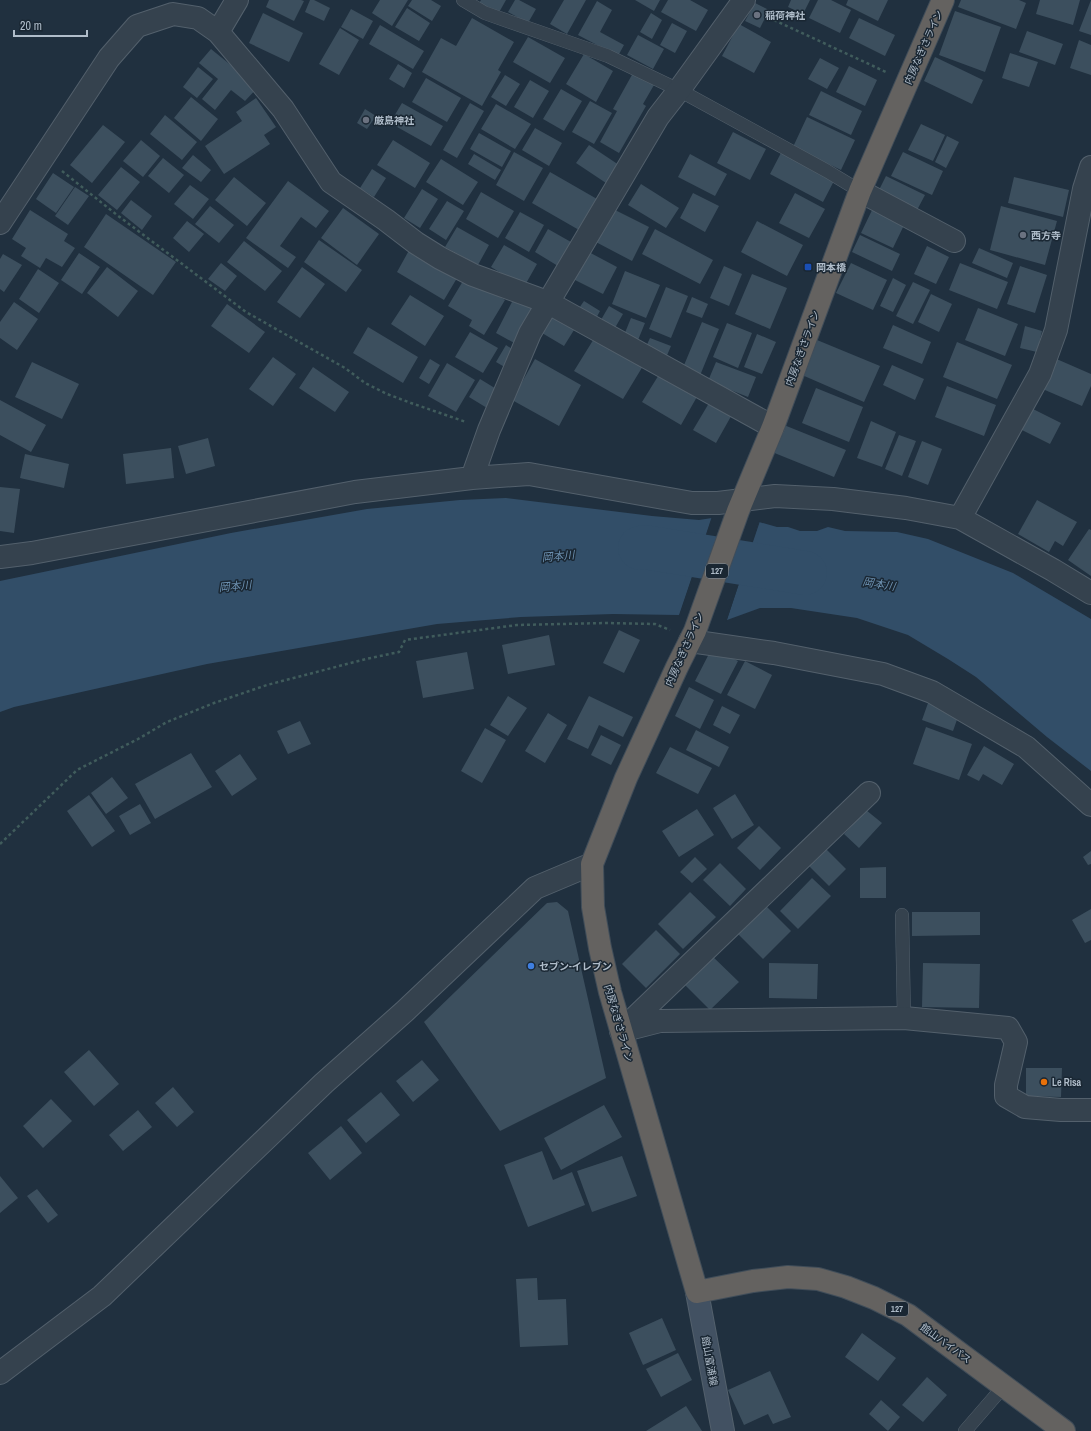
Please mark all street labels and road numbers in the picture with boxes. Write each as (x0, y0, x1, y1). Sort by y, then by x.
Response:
street label: 内房なぎさライン (901, 8, 946, 86)
street label: 内房なぎさライン (783, 308, 822, 388)
road number: 127 (706, 564, 728, 578)
street label: 内房なぎさライン (662, 610, 707, 688)
street label: 内房なぎさライン (601, 983, 636, 1063)
road number: 127 (886, 1302, 908, 1316)
street label: 館山バイパス (918, 1321, 974, 1366)
street label: 館山富浦線 (699, 1335, 720, 1387)

